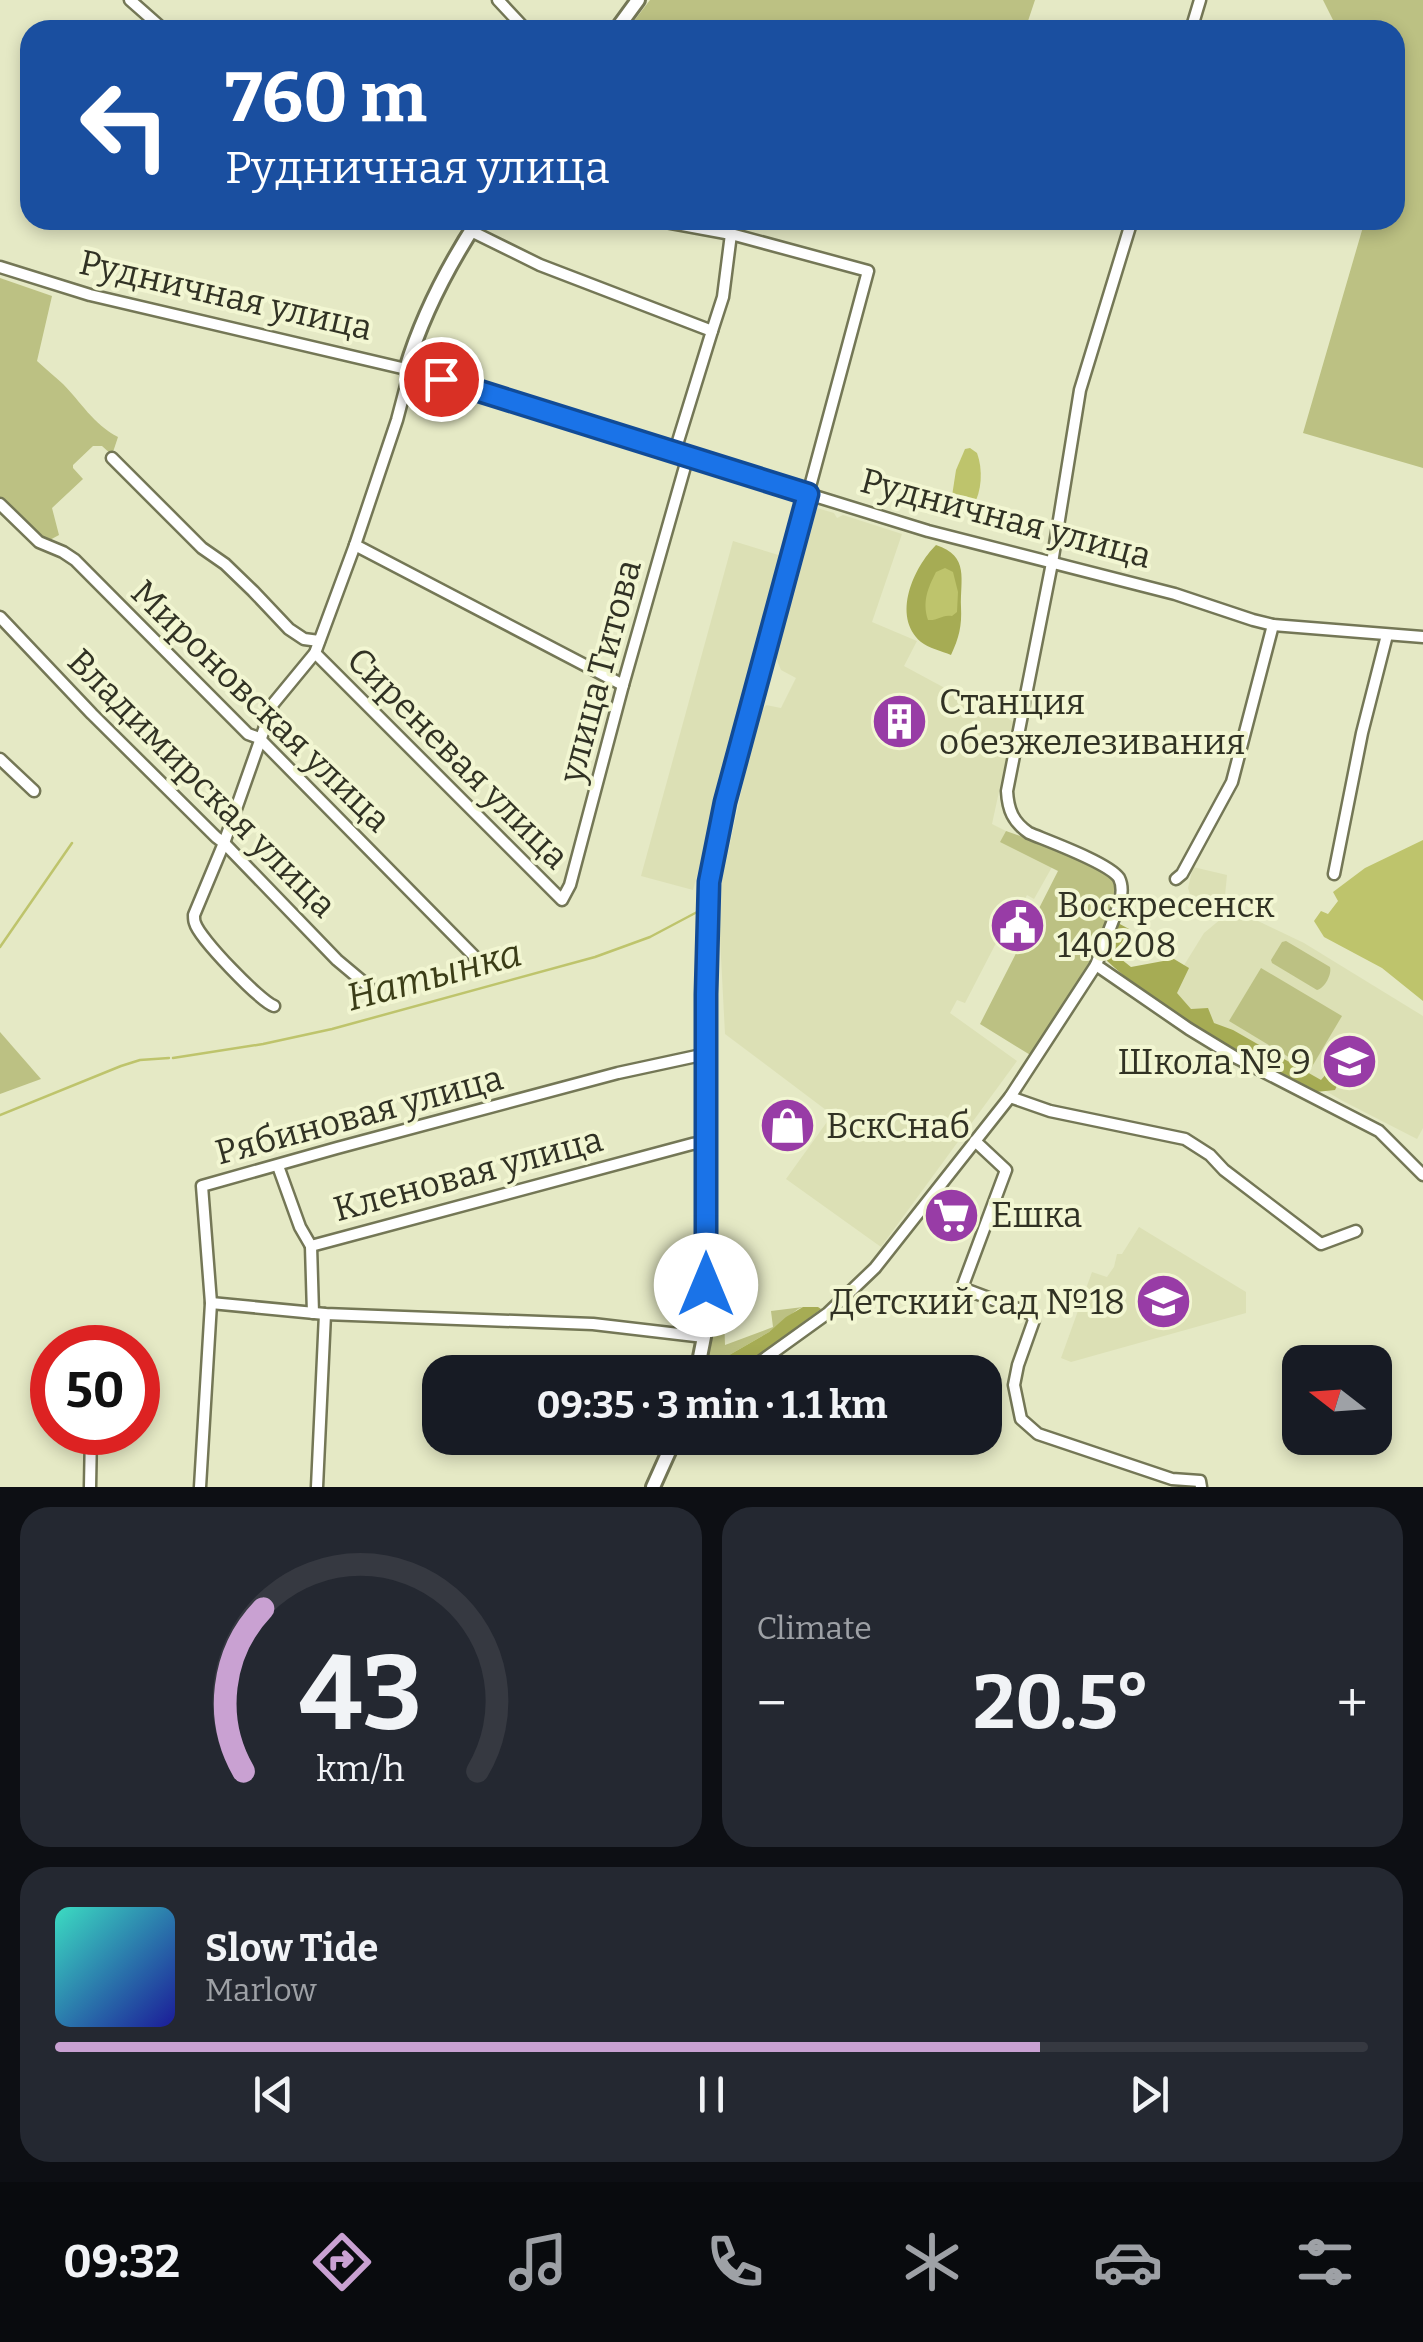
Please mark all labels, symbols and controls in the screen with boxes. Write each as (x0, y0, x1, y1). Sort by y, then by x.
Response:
text: 760 m (225, 56, 427, 140)
icon: left (60, 60, 190, 190)
text: Рудничная улица (225, 141, 610, 195)
street label: Рудничная улица (76, 241, 376, 349)
pin (399, 337, 484, 422)
icon: arrive (414, 352, 469, 407)
street label: Рудничная улица (856, 459, 1156, 577)
street label: улица Титова (550, 555, 650, 788)
street label: Мироновская улица (123, 571, 399, 841)
street label: Сиреневая улица (339, 639, 577, 877)
street label: Владимирская улица (59, 640, 345, 926)
place label: Станция обезжелезивания (939, 681, 1245, 763)
building icon: Станция обезжелезивания (870, 692, 930, 752)
place label: Воскресенск 140208 (1057, 884, 1275, 966)
public building icon: Воскресенск 140208 (988, 895, 1048, 955)
water label: Натынка (341, 930, 527, 1020)
school or university icon: Школа № 9 (1320, 1032, 1380, 1092)
place label: Школа № 9 (1118, 1041, 1311, 1083)
street label: Рябиновая улица (211, 1056, 507, 1174)
shop icon: ВскСнаб (757, 1096, 817, 1156)
place label: ВскСнаб (826, 1105, 970, 1147)
street label: Кленовая улица (329, 1118, 607, 1230)
supermarket icon: Ешка (922, 1185, 982, 1245)
place label: Ешка (991, 1194, 1082, 1236)
position arrow (654, 1233, 758, 1337)
school or university icon: Детский сад №18 (1134, 1272, 1194, 1332)
place label: Детский сад №18 (830, 1281, 1125, 1323)
speed limit sign: 50 (30, 1325, 160, 1455)
north arrow (1282, 1345, 1392, 1455)
map controls (1282, 1345, 1392, 1455)
text: 09:35 · 3 min · 1.1 km (536, 1382, 888, 1428)
text: Climate (757, 1609, 872, 1647)
text: 43 (299, 1632, 422, 1757)
text: 20.5° (973, 1658, 1150, 1748)
text: − (757, 1671, 787, 1737)
text: + (1337, 1671, 1368, 1737)
text: km/h (317, 1748, 405, 1790)
text: Slow Tide (205, 1925, 378, 1971)
text: Marlow (205, 1971, 317, 2009)
icon: previous (246, 2067, 301, 2122)
icon: pause (684, 2067, 739, 2122)
icon: next (1122, 2067, 1177, 2122)
icon: directions (307, 2227, 377, 2297)
icon: music (503, 2227, 573, 2297)
icon: phone (700, 2227, 770, 2297)
icon: climate (897, 2227, 967, 2297)
icon: car (1093, 2227, 1163, 2297)
icon: filters (1290, 2227, 1360, 2297)
text: 09:32 (63, 2235, 180, 2289)

